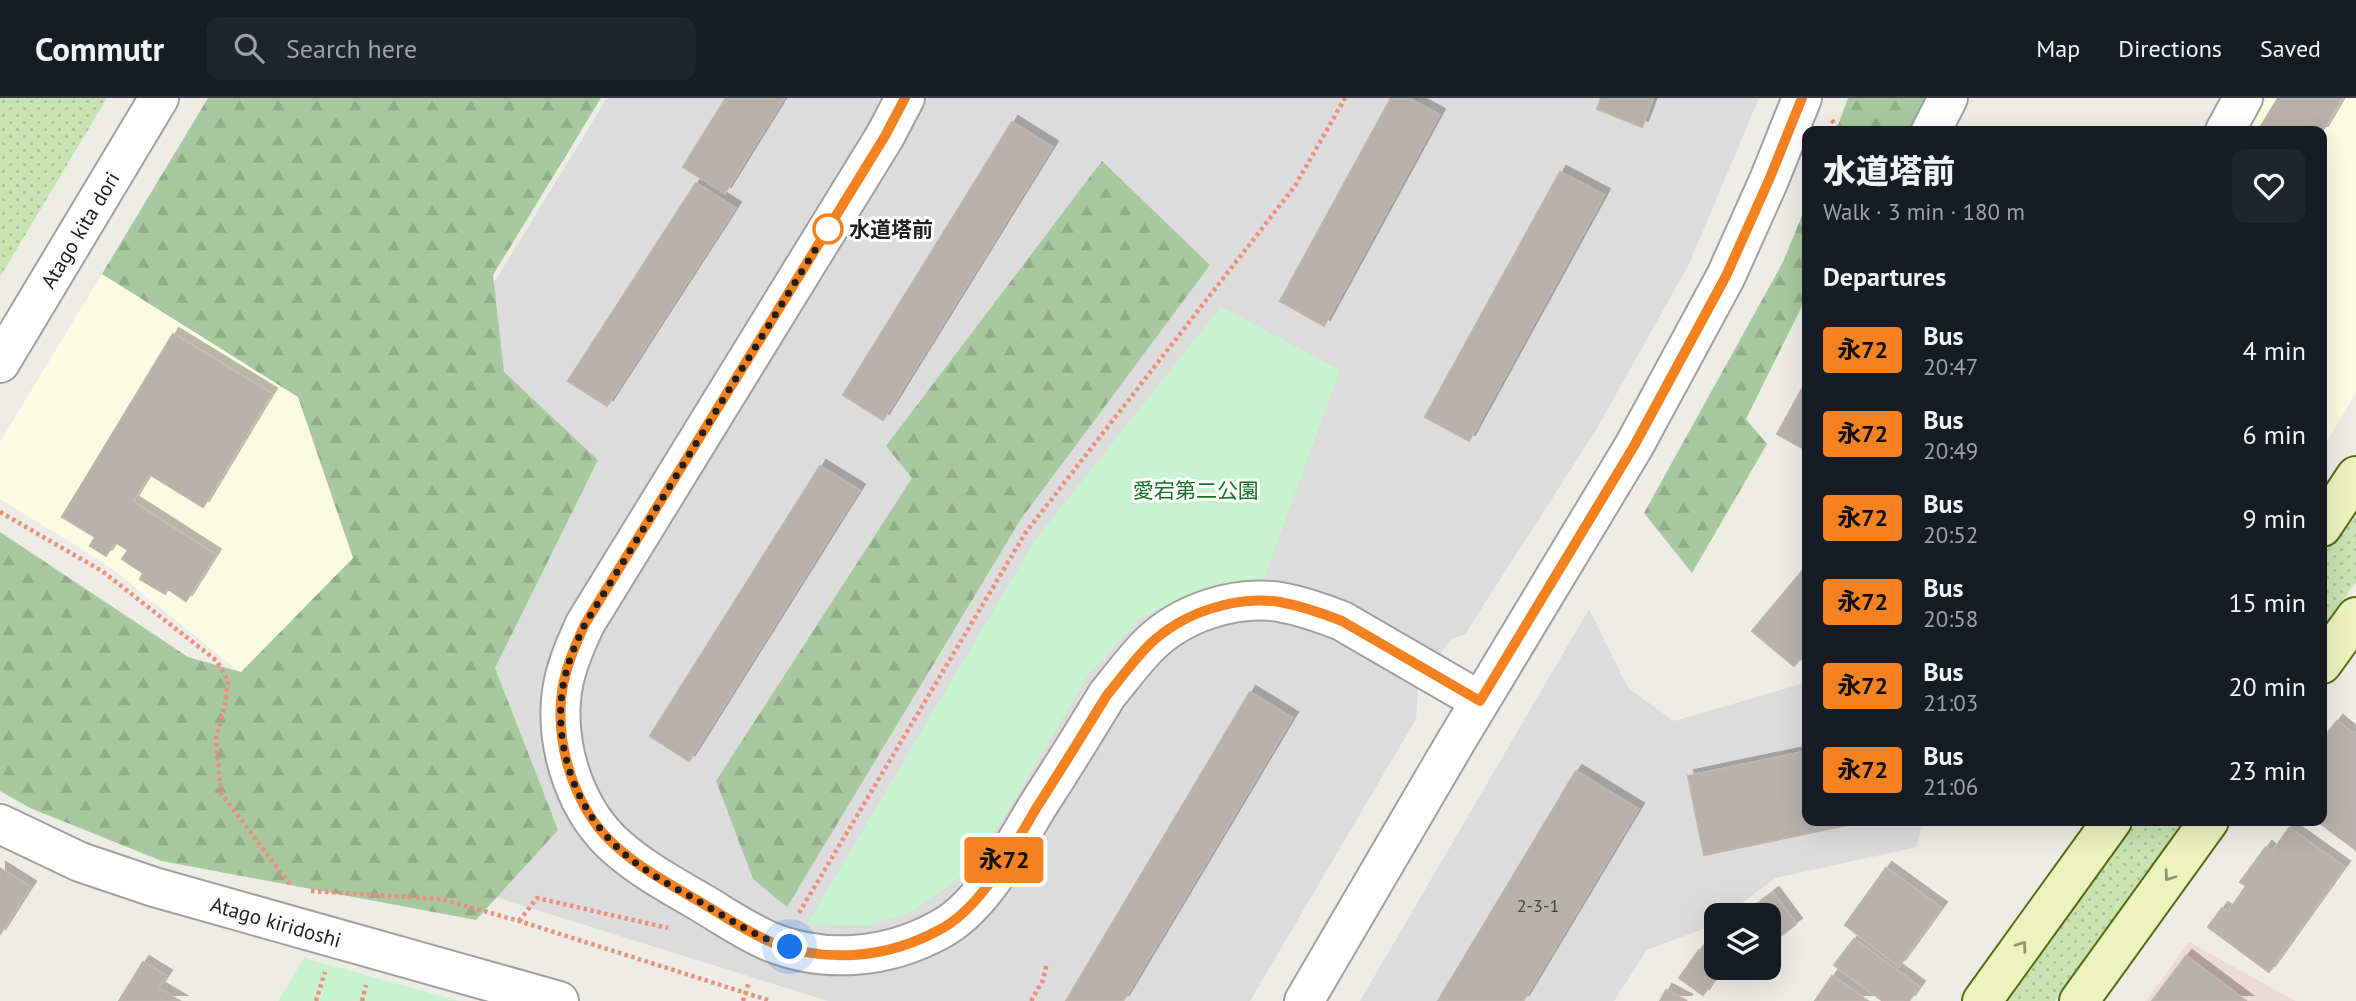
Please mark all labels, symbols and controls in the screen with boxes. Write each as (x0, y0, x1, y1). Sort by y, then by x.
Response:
search box (206, 17, 696, 80)
text: Commutr (35, 27, 164, 70)
icon: search (230, 29, 268, 67)
text: Search here (286, 32, 417, 65)
text: Map (2036, 33, 2080, 64)
text: Directions (2118, 33, 2222, 64)
text: Saved (2260, 33, 2321, 64)
text: 水道塔前 (1823, 149, 1955, 192)
button: heart (2232, 149, 2306, 223)
street label: Atago kita dori (34, 167, 126, 293)
text: Walk · 3 min · 180 m (1823, 197, 2025, 226)
marker: 水道塔前 (813, 214, 843, 244)
place label: 水道塔前 (849, 216, 933, 243)
text: Departures (1823, 260, 1946, 293)
text: Bus (1923, 319, 1964, 352)
text: 永72 (1837, 334, 1888, 365)
text: 4 min (2243, 334, 2306, 367)
text: 20:47 (1923, 352, 1978, 381)
text: Bus (1923, 403, 1964, 436)
text: 永72 (1837, 418, 1888, 449)
text: 6 min (2243, 418, 2306, 451)
text: 20:49 (1923, 436, 1978, 465)
park label: 愛宕第二公園 (1133, 477, 1259, 504)
text: Bus (1923, 487, 1964, 520)
text: 永72 (1837, 502, 1888, 533)
text: 9 min (2243, 502, 2306, 535)
text: 20:52 (1923, 520, 1978, 549)
text: Bus (1923, 571, 1964, 604)
text: 永72 (1837, 586, 1888, 617)
text: 15 min (2228, 586, 2306, 619)
text: 20:58 (1923, 604, 1978, 633)
text: Bus (1923, 655, 1964, 688)
text: 永72 (1837, 670, 1888, 701)
text: 20 min (2228, 670, 2306, 703)
text: 21:03 (1923, 688, 1978, 717)
text: Bus (1923, 739, 1964, 772)
text: 永72 (1837, 754, 1888, 785)
text: 23 min (2228, 754, 2306, 787)
text: 21:06 (1923, 772, 1978, 801)
line badge: 永72 (964, 837, 1044, 883)
text: 永72 (978, 844, 1030, 875)
one-way arrow (2165, 868, 2177, 881)
street label: Atago kiridoshi (208, 890, 344, 954)
house number: 2-3-1 (1517, 894, 1559, 917)
map controls (1704, 903, 1781, 980)
button: layers (1704, 903, 1781, 980)
your location (772, 929, 807, 964)
one-way arrow (2014, 941, 2026, 954)

